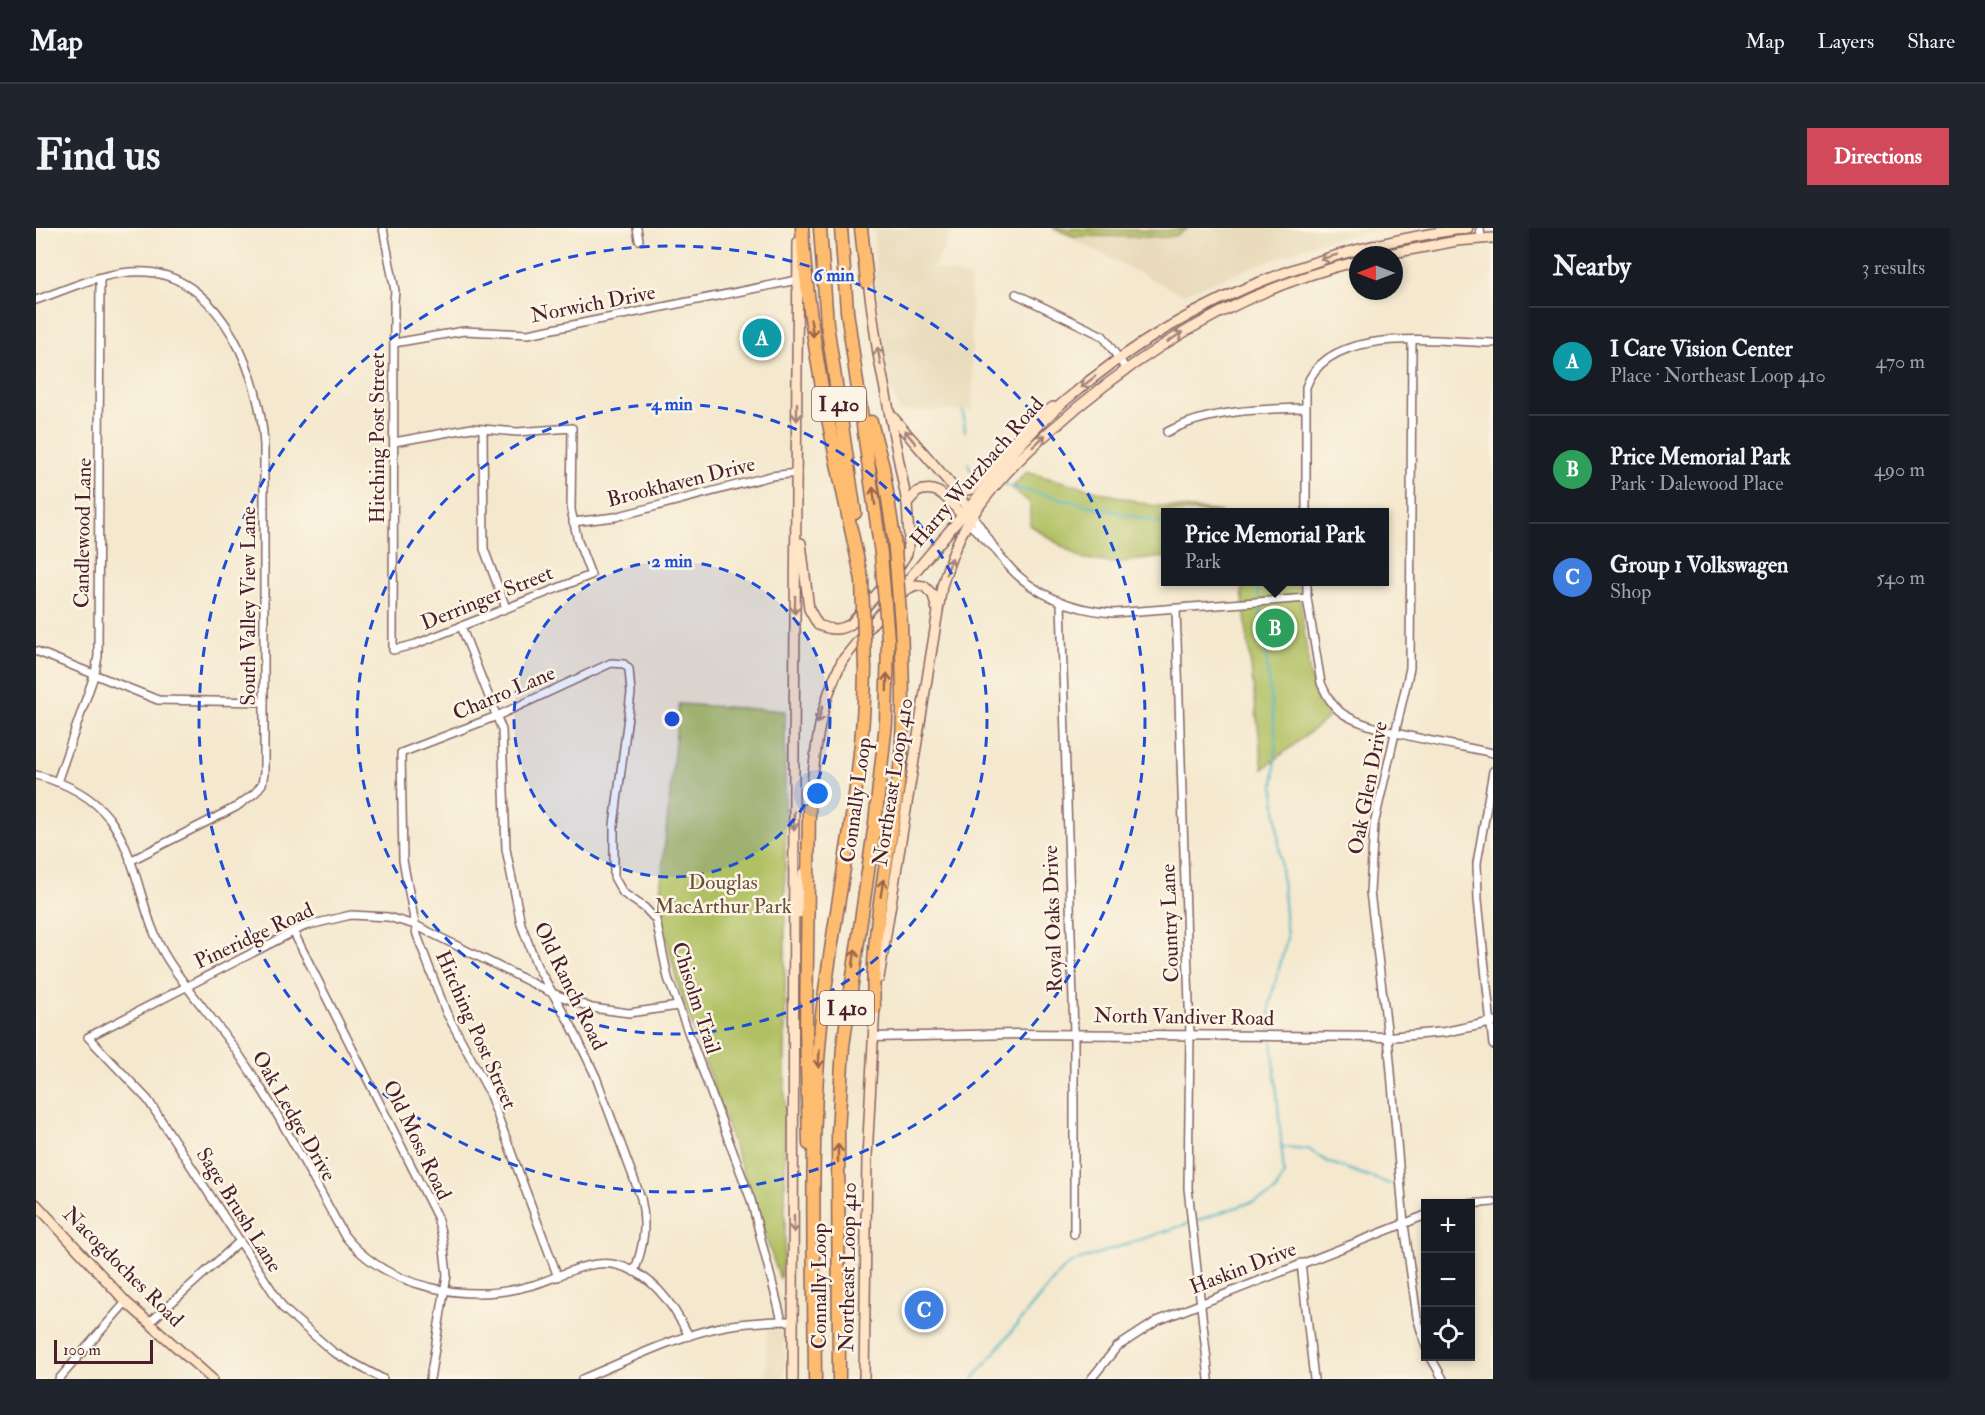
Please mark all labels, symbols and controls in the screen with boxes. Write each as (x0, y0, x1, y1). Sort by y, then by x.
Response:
text: Map (30, 24, 83, 59)
text: Map (1745, 28, 1785, 55)
text: Layers (1818, 28, 1874, 55)
text: Share (1907, 28, 1955, 55)
button: Directions (1807, 128, 1949, 185)
text: Find us (36, 130, 160, 182)
north arrow (1349, 246, 1403, 300)
text: Nearby (1553, 251, 1631, 283)
one-way arrow (1320, 252, 1339, 263)
text: 3 results (1862, 255, 1925, 280)
text: 6 min (814, 264, 855, 287)
street label: Norwich Drive (528, 279, 658, 329)
pin: A (742, 316, 782, 360)
one-way arrow (806, 318, 817, 337)
one-way arrow (1166, 331, 1183, 343)
text: I Care Vision Center (1610, 335, 1793, 363)
one-way arrow (873, 346, 884, 366)
text: A (1566, 349, 1579, 374)
text: 470 m (1876, 349, 1925, 374)
street label: Hitching Post Street (364, 352, 391, 523)
text: Place · Northeast Loop 410 (1610, 363, 1826, 388)
one-way arrow (1081, 375, 1097, 388)
road number: I 410 (812, 387, 866, 421)
street label: Harry Wurzbach Road (904, 391, 1050, 553)
text: 4 min (650, 393, 693, 416)
one-way arrow (791, 402, 803, 422)
one-way arrow (903, 429, 916, 445)
one-way arrow (1031, 434, 1046, 448)
text: Price Memorial Park (1610, 443, 1790, 471)
street label: Brookhaven Drive (604, 450, 758, 513)
street label: Candlewood Lane (68, 457, 98, 608)
text: B (1566, 457, 1579, 482)
text: 490 m (1874, 457, 1925, 482)
text: Park · Dalewood Place (1610, 471, 1784, 496)
one-way arrow (868, 487, 879, 507)
street label: South Valley View Lane (235, 506, 262, 706)
popup (1161, 508, 1389, 586)
text: Price Memorial Park (1185, 521, 1365, 549)
text: Park (1185, 549, 1221, 574)
text: 2 min (652, 550, 693, 573)
text: Group 1 Volkswagen (1610, 551, 1788, 579)
one-way arrow (944, 557, 955, 576)
street label: Derringer Street (417, 559, 557, 637)
text: C (1565, 565, 1580, 590)
text: 540 m (1876, 565, 1925, 590)
text: Shop (1610, 579, 1651, 604)
one-way arrow (789, 594, 801, 614)
pin: B (1256, 606, 1294, 650)
street label: Charro Lane (449, 659, 559, 727)
one-way arrow (881, 672, 893, 692)
street label: Northeast Loop 410 (866, 696, 920, 868)
one-way arrow (814, 705, 826, 724)
centre of rings (662, 709, 682, 729)
street label: Oak Glen Drive (1342, 719, 1394, 857)
street label: Connally Loop (834, 736, 878, 864)
your location (803, 779, 832, 808)
one-way arrow (788, 810, 800, 830)
street label: Royal Oaks Drive (1037, 844, 1069, 993)
street label: Country Lane (1154, 863, 1186, 983)
park label: Douglas MacArthur Park (654, 869, 792, 920)
one-way arrow (876, 879, 887, 898)
street label: Pineridge Road (190, 896, 319, 975)
street label: Old Ranch Road (527, 917, 613, 1055)
street label: Chisolm Trail (665, 939, 727, 1058)
street label: Hitching Post Street (429, 946, 523, 1114)
one-way arrow (848, 949, 859, 969)
road number: I 410 (820, 991, 874, 1025)
street label: North Vandiver Road (1093, 1002, 1275, 1032)
street label: Oak Ledge Drive (246, 1046, 342, 1186)
one-way arrow (814, 1049, 825, 1069)
street label: Old Moss Road (376, 1076, 458, 1205)
street label: Sage Brush Lane (190, 1143, 288, 1278)
one-way arrow (832, 1143, 844, 1163)
street label: Northeast Loop 410 (833, 1182, 863, 1352)
map controls (1421, 1199, 1475, 1361)
button: + (1421, 1199, 1475, 1253)
street label: Nacogdoches Road (57, 1201, 190, 1334)
one-way arrow (789, 1214, 800, 1234)
street label: Connally Loop (806, 1223, 833, 1349)
street label: Haskin Drive (1186, 1235, 1300, 1301)
button: − (1421, 1253, 1475, 1307)
pin: C (904, 1288, 944, 1332)
button: locate (1421, 1307, 1475, 1361)
scale bar (54, 1337, 153, 1364)
text: 100 m (63, 1340, 101, 1360)

